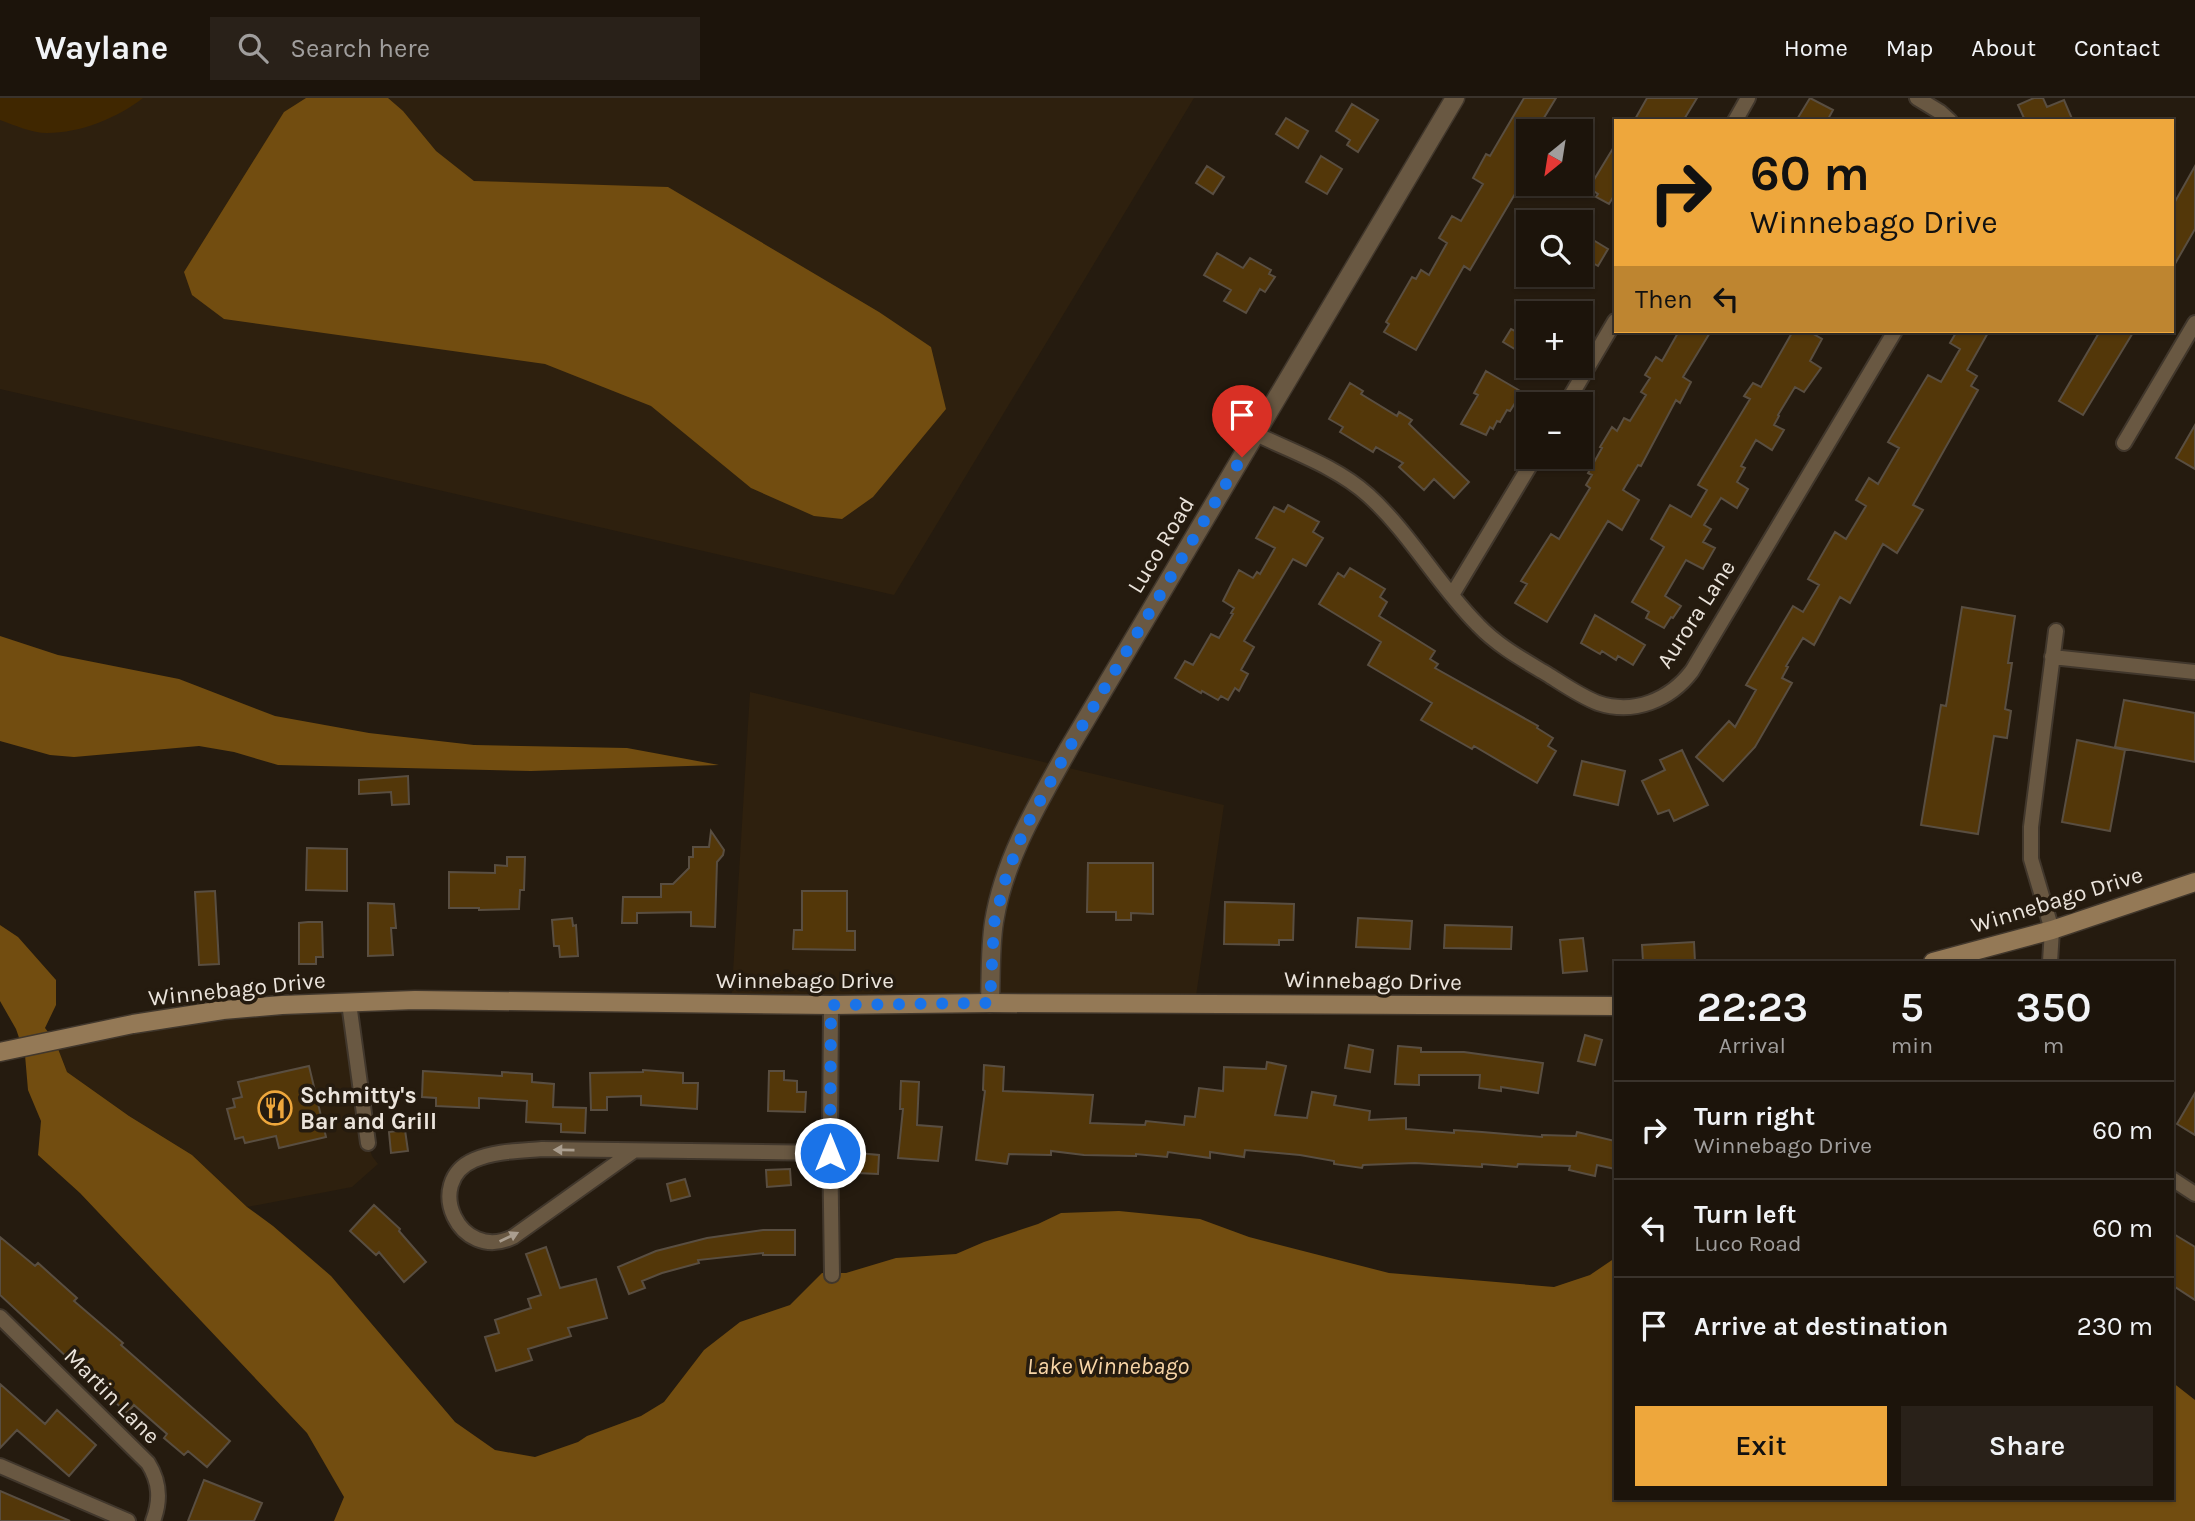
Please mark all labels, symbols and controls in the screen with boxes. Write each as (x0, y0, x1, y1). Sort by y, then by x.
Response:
search box (210, 17, 700, 80)
text: Waylane (35, 29, 168, 67)
icon: search (234, 29, 272, 67)
text: Search here (290, 33, 430, 64)
text: Home (1784, 34, 1848, 62)
text: Map (1886, 34, 1933, 62)
text: About (1971, 34, 2036, 62)
text: Contact (2074, 34, 2160, 62)
north arrow (1516, 119, 1592, 196)
map controls (1516, 119, 1593, 469)
text: 60 m (1750, 145, 1870, 202)
icon: right (1635, 147, 1726, 238)
text: Winnebago Drive (1750, 204, 1998, 241)
button: search (1516, 210, 1593, 287)
icon: left (1707, 280, 1745, 318)
text: Then (1635, 284, 1693, 315)
button: + (1516, 301, 1593, 378)
pin (1212, 385, 1272, 457)
button: − (1516, 392, 1593, 469)
icon: arrive (1223, 396, 1261, 434)
street label: Luco Road (1122, 492, 1200, 598)
street label: Aurora Lane (1651, 555, 1741, 673)
street label: Winnebago Drive (1968, 861, 2146, 939)
street label: Winnebago Drive (147, 966, 327, 1012)
street label: Winnebago Drive (1284, 966, 1462, 996)
street label: Winnebago Drive (716, 967, 894, 994)
text: 22:23 (1696, 982, 1808, 1032)
text: 5 (1900, 982, 1924, 1032)
text: 350 (2015, 982, 2092, 1032)
text: Arrival (1719, 1032, 1786, 1059)
text: min (1891, 1032, 1933, 1059)
text: m (2043, 1032, 2064, 1059)
place label: Schmitty's Bar and Grill (300, 1082, 437, 1135)
restaurant icon: Schmitty's Bar and Grill (256, 1089, 294, 1127)
text: Turn right (1694, 1101, 1815, 1132)
icon: right (1635, 1111, 1673, 1149)
text: 60 m (2092, 1115, 2153, 1146)
position arrow (793, 1116, 867, 1190)
text: Winnebago Drive (1694, 1132, 1872, 1159)
one-way arrow (552, 1144, 574, 1156)
text: Turn left (1694, 1199, 1796, 1230)
icon: left (1635, 1209, 1673, 1247)
text: 60 m (2092, 1213, 2153, 1244)
text: Luco Road (1694, 1230, 1802, 1257)
one-way arrow (499, 1232, 519, 1243)
icon: arrive (1635, 1307, 1673, 1345)
text: Arrive at destination (1694, 1311, 1948, 1342)
text: 230 m (2077, 1311, 2153, 1342)
street label: Martin Lane (58, 1342, 166, 1450)
water label: Lake Winnebago (1027, 1352, 1189, 1380)
button: Exit (1635, 1406, 1887, 1486)
button: Share (1901, 1406, 2153, 1486)

